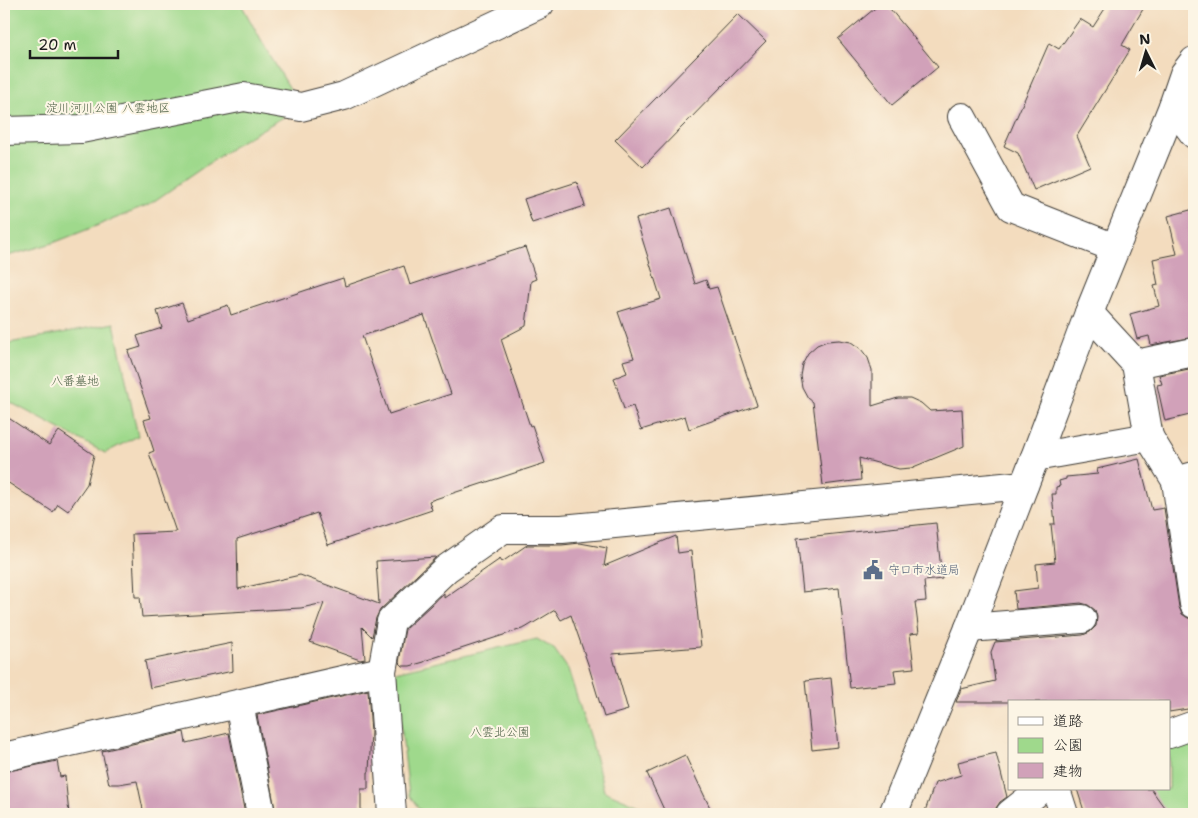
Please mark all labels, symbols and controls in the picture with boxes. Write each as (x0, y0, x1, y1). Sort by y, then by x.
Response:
scale bar (30, 28, 118, 60)
north arrow (1120, 28, 1170, 78)
text: N (1139, 30, 1151, 48)
text: 20 m (38, 35, 77, 55)
park label: 淀川河川公園 八雲地区 (46, 100, 170, 116)
park label: 八番墓地 (51, 373, 99, 389)
public building icon: 守口市水道局 (862, 559, 884, 581)
place label: 守口市水道局 (888, 562, 960, 578)
legend (1008, 700, 1170, 790)
text: 道路 (1053, 711, 1083, 731)
park label: 八雲北公園 (470, 724, 530, 740)
text: 公園 (1053, 735, 1083, 755)
text: 建物 (1053, 761, 1083, 781)

